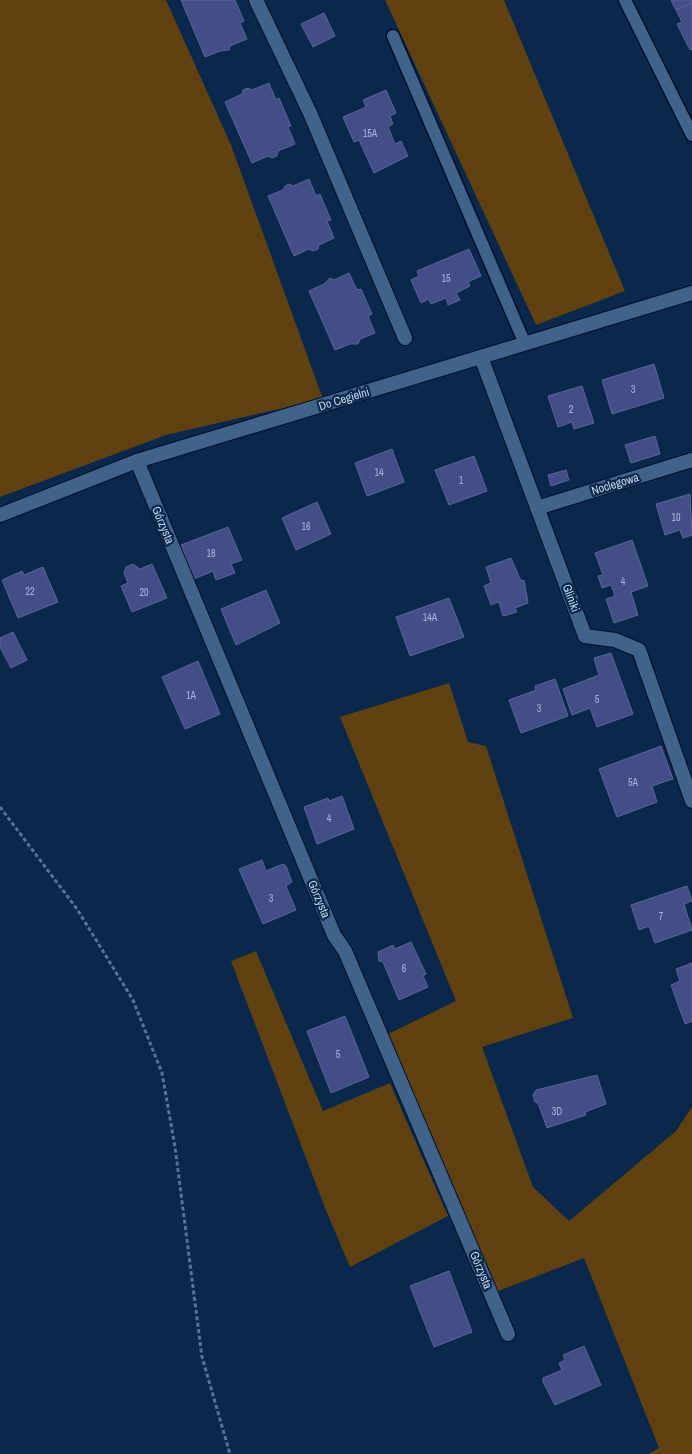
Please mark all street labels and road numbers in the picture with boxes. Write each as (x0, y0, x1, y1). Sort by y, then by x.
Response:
street label: Do Cegielni (317, 384, 371, 414)
street label: Noclegowa (589, 469, 641, 499)
street label: Górzysta (148, 504, 178, 547)
street label: Gliniki (559, 582, 583, 614)
street label: Górzysta (304, 878, 334, 921)
street label: Górzysta (466, 1249, 496, 1292)

